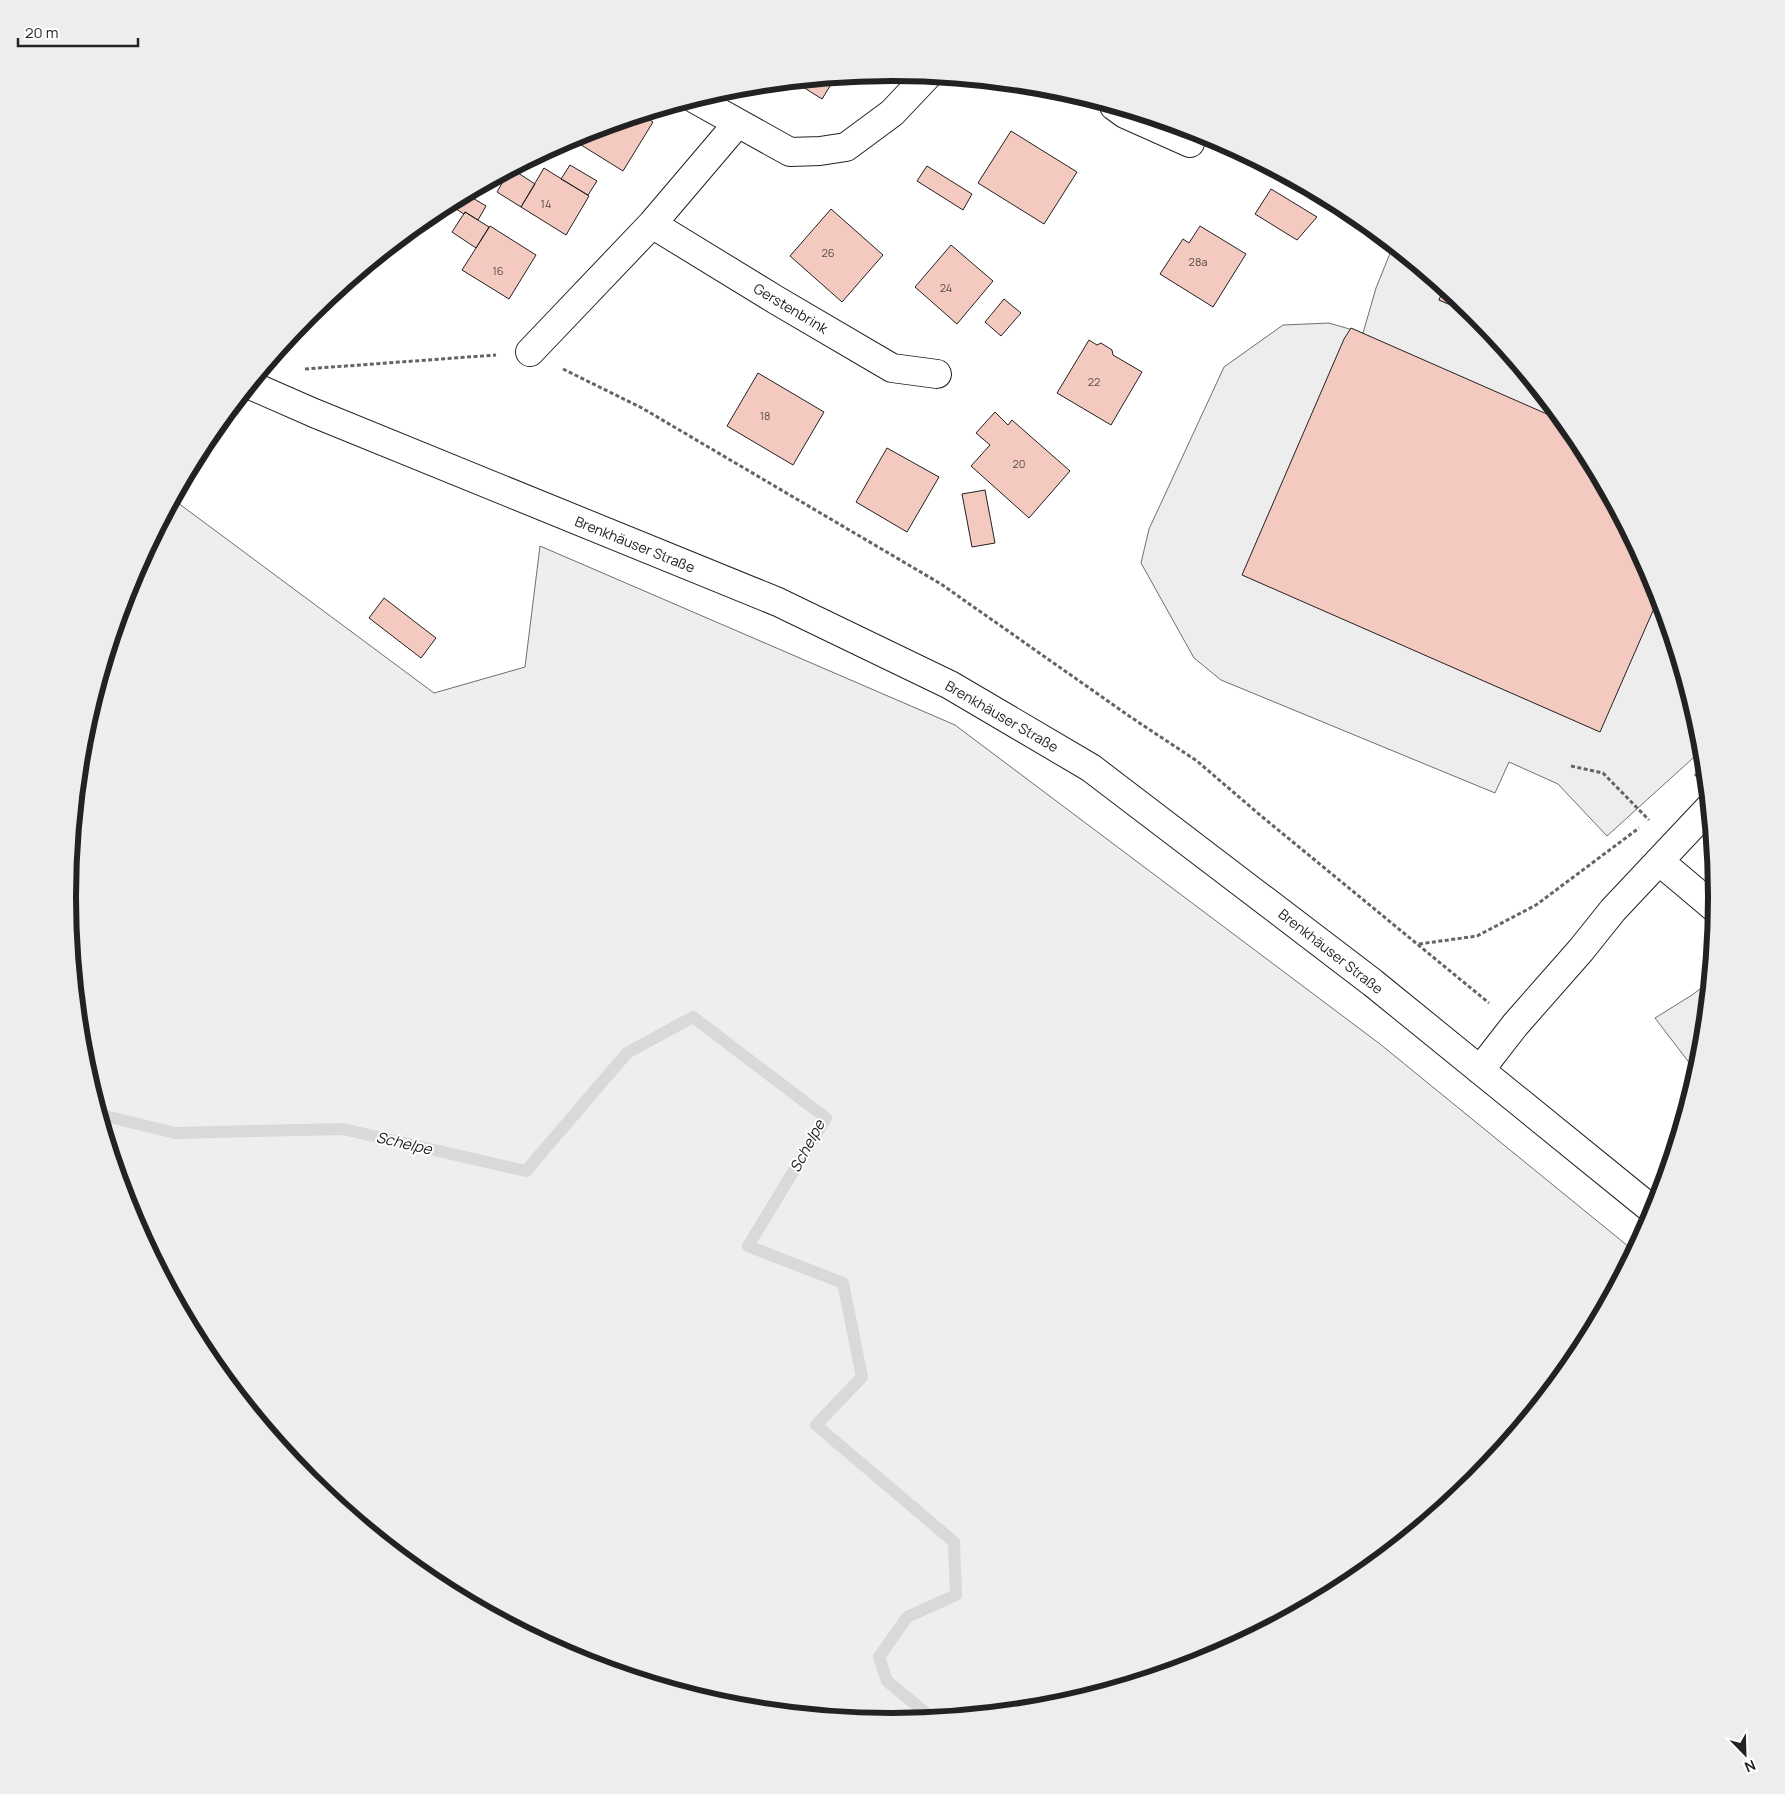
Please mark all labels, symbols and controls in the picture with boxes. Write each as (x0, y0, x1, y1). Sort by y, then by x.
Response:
scale bar (18, 15, 138, 47)
text: 20 m (25, 22, 58, 43)
house number: 14 (541, 196, 551, 211)
house number: 26 (821, 245, 835, 260)
house number: 28a (1189, 254, 1207, 269)
house number: 16 (492, 263, 504, 278)
street label: Gerstenbrink (750, 278, 833, 338)
house number: 24 (940, 280, 952, 295)
house number: 22 (1088, 374, 1100, 389)
house number: 18 (760, 408, 770, 423)
house number: 20 (1013, 456, 1025, 471)
street label: Brenkhäuser Straße (572, 511, 698, 577)
street label: Brenkhäuser Straße (942, 676, 1062, 756)
street label: Brenkhäuser Straße (1275, 904, 1387, 998)
water label: Schelpe (784, 1115, 830, 1176)
water label: Schelpe (374, 1126, 435, 1160)
north arrow (1720, 1729, 1770, 1779)
text: N (1742, 1756, 1759, 1777)

